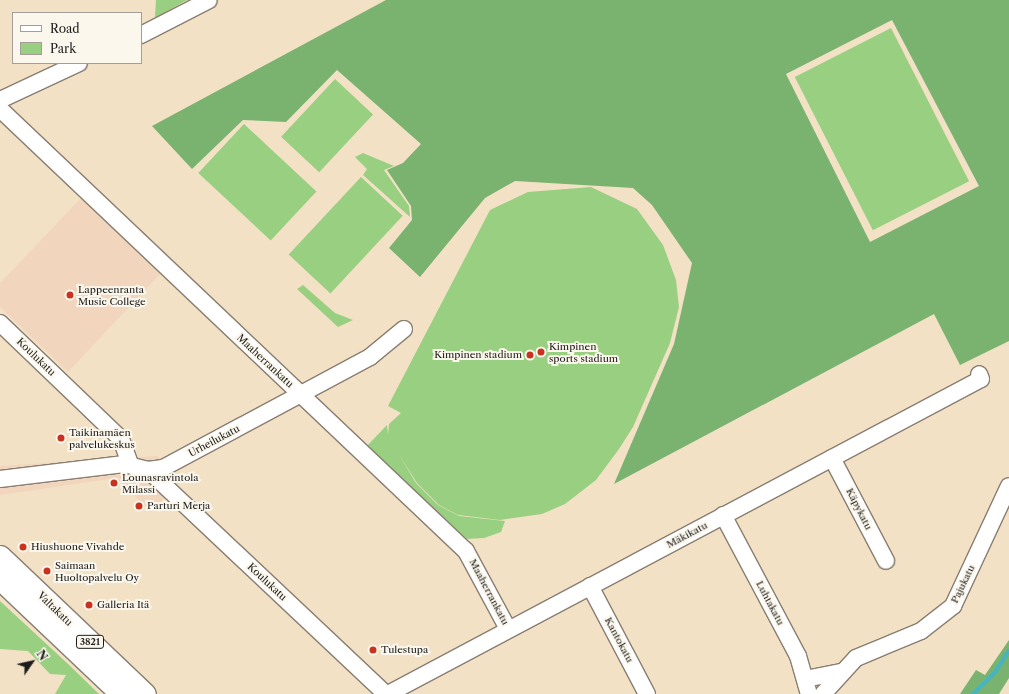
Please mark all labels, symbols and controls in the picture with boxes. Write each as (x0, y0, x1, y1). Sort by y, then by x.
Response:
legend (12, 12, 142, 64)
text: Road (50, 21, 80, 36)
text: Park (50, 41, 76, 56)
place label: Lappeenranta Music College (78, 283, 146, 306)
marker: Lappeenranta Music College (65, 290, 75, 300)
street label: Maaherrankatu (234, 332, 296, 390)
street label: Koulukatu (14, 336, 58, 378)
place label: Kimpinen sports stadium (549, 340, 618, 364)
marker: Kimpinen sports stadium (536, 347, 546, 357)
place label: Kimpinen stadium (434, 349, 522, 361)
marker: Kimpinen stadium (525, 350, 535, 360)
street label: Urheilukatu (186, 422, 242, 460)
place label: Taikinamäen palvelukeskus (69, 426, 135, 450)
marker: Taikinamäen palvelukeskus (56, 433, 66, 443)
place label: Lounasravintola Milassi (122, 471, 199, 494)
marker: Lounasravintola Milassi (109, 478, 119, 488)
street label: Käpykatu (843, 486, 875, 532)
place label: Parturi Merja (147, 500, 210, 512)
marker: Parturi Merja (134, 501, 144, 511)
street label: Mäkikatu (664, 519, 710, 551)
place label: Hiushuone Vivahde (31, 541, 125, 553)
marker: Hiushuone Vivahde (18, 542, 28, 552)
street label: Maaherrankatu (467, 557, 511, 627)
place label: Saimaan Huoltopalvelu Oy (55, 559, 139, 582)
street label: Koulukatu (245, 561, 289, 603)
street label: Pajukatu (949, 563, 977, 605)
marker: Saimaan Huoltopalvelu Oy (42, 566, 52, 576)
street label: Luhtakatu (753, 579, 787, 627)
street label: Valtakatu (35, 589, 75, 629)
place label: Galleria Itä (97, 599, 149, 611)
marker: Galleria Itä (84, 600, 94, 610)
street label: Kantokatu (602, 615, 636, 665)
road number: 3821 (76, 635, 104, 649)
north arrow (12, 642, 52, 682)
place label: Tulestupa (381, 644, 428, 656)
marker: Tulestupa (368, 645, 378, 655)
text: N (33, 647, 50, 663)

